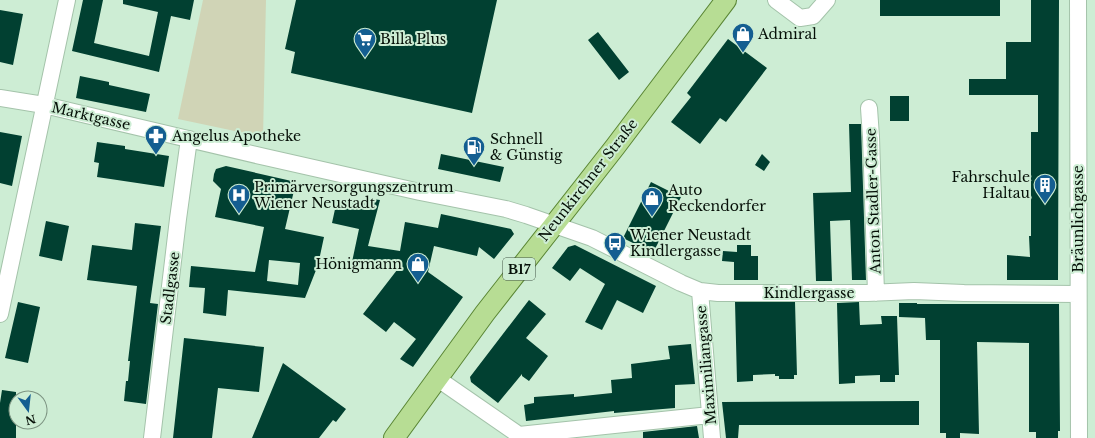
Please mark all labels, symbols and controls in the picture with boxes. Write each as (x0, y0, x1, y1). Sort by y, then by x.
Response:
shop icon: Admiral (730, 21, 756, 54)
place label: Admiral (757, 25, 817, 43)
supermarket icon: Billa Plus (352, 26, 378, 59)
place label: Billa Plus (380, 30, 446, 48)
street label: Marktgasse (50, 98, 132, 134)
street label: Neunkirchner Straße (535, 115, 641, 245)
pharmacy icon: Angelus Apotheke (143, 123, 169, 156)
place label: Angelus Apotheke (171, 127, 301, 145)
street label: Anton Stadler-Gasse (861, 128, 885, 275)
place label: Schnell & Günstig (490, 130, 563, 164)
fuel station icon: Schnell & Günstig (461, 134, 487, 167)
street label: Bräunlichgasse (1069, 165, 1087, 273)
place label: Fahrschule Haltau (952, 168, 1031, 202)
building icon: Fahrschule Haltau (1032, 172, 1058, 205)
place label: Primärversorgungszentrum Wiener Neustadt (253, 178, 454, 212)
place label: Auto Reckendorfer (667, 181, 766, 215)
hospital icon: Primärversorgungszentrum Wiener Neustadt (226, 182, 252, 215)
shop icon: Auto Reckendorfer (639, 185, 665, 218)
place label: Wiener Neustadt Kindlergasse (629, 226, 752, 260)
bus stop icon: Wiener Neustadt Kindlergasse (602, 230, 628, 263)
street label: Stadlgasse (157, 251, 183, 325)
shop icon: Hönigmann (405, 251, 431, 284)
place label: Hönigmann (315, 255, 402, 273)
road number: B17 (503, 258, 535, 280)
street label: Kindlergasse (764, 284, 854, 302)
street label: Maximiliangasse (692, 305, 720, 425)
north arrow (8, 390, 48, 430)
text: N (23, 412, 37, 428)

